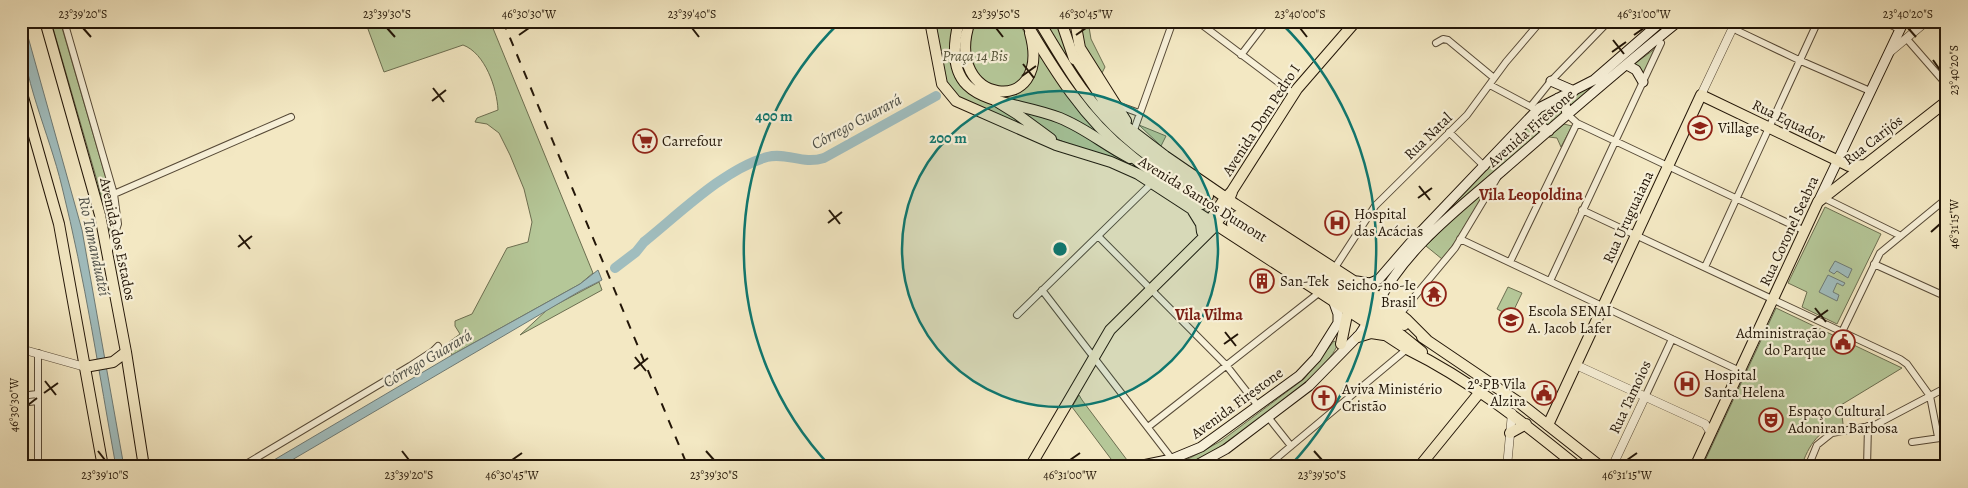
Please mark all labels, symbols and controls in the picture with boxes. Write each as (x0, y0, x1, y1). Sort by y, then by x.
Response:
text: 23°39'20"S (59, 6, 107, 22)
text: 23°39'30"S (363, 6, 411, 22)
text: 46°30'30"W (502, 6, 557, 22)
text: 23°39'40"S (668, 6, 716, 22)
text: 23°39'50"S (972, 6, 1020, 22)
text: 46°30'45"W (1059, 6, 1114, 22)
text: 23°40'00"S (1275, 6, 1326, 22)
text: 46°31'00"W (1617, 6, 1671, 22)
text: 23°40'20"S (1883, 6, 1933, 22)
text: 23°40'20"S (1946, 45, 1962, 95)
park label: Praça 14 Bis (942, 46, 1008, 66)
street label: Avenida Dom Pedro I (1217, 60, 1305, 181)
street label: Avenida Firestone (1482, 84, 1579, 172)
water label: Córrego Guarará (807, 89, 906, 155)
street label: Rua Equador (1749, 95, 1829, 147)
text: 400 m (755, 106, 793, 126)
street label: Rua Natal (1400, 108, 1457, 164)
street label: Rua Carijós (1839, 110, 1907, 170)
school or university icon: Village (1687, 115, 1713, 141)
place label: Village (1717, 118, 1760, 138)
supermarket icon: Carrefour (632, 128, 658, 154)
text: 200 m (929, 128, 967, 148)
place label: Carrefour (662, 131, 723, 151)
street label: Avenida Santos Dumont (1134, 151, 1271, 247)
street label: Rua Uruguaiana (1598, 168, 1658, 266)
street label: Rua Coronel Seabra (1755, 173, 1823, 289)
street label: Avenida dos Estados (95, 175, 141, 302)
district label: Vila Leopoldina (1478, 184, 1583, 206)
water label: Rio Tamanduateí (73, 194, 115, 299)
text: 46°31'15"W (1946, 198, 1962, 249)
place label: Hospital das Acácias (1354, 204, 1423, 241)
hospital icon: Hospital das Acácias (1324, 210, 1350, 236)
centre of rings (1051, 240, 1069, 258)
building icon: San-Tek (1249, 268, 1275, 294)
place label: San-Tek (1280, 271, 1330, 291)
place label: Seicho-no-Ie Brasil (1337, 275, 1416, 312)
temple icon: Seicho-no-Ie Brasil (1421, 281, 1447, 307)
place label: Escola SENAI A. Jacob Lafer (1527, 301, 1612, 338)
district label: Vila Vilma (1174, 304, 1243, 326)
school or university icon: Escola SENAI A. Jacob Lafer (1498, 307, 1524, 333)
place label: Administração do Parque (1735, 323, 1826, 360)
water label: Córrego Guarará (379, 324, 476, 393)
public building icon: Administração do Parque (1830, 329, 1856, 355)
street label: Rua Tamoios (1604, 357, 1656, 437)
street label: Avenida Firestone (1186, 363, 1287, 444)
place label: Hospital Santa Helena (1704, 365, 1785, 402)
hospital icon: Hospital Santa Helena (1674, 371, 1700, 397)
place label: 2º PB Vila Alzira (1467, 374, 1526, 411)
text: 46°30'30"W (6, 377, 22, 432)
place label: Aviva Ministério Cristão (1341, 379, 1442, 416)
public building icon: 2º PB Vila Alzira (1531, 380, 1557, 406)
church icon: Aviva Ministério Cristão (1311, 385, 1337, 411)
place label: Espaço Cultural Adoniran Barbosa (1787, 401, 1898, 438)
theatre icon: Espaço Cultural Adoniran Barbosa (1758, 407, 1784, 433)
text: 23°39'10"S (81, 467, 129, 483)
text: 23°39'20"S (385, 467, 433, 483)
text: 46°30'45"W (485, 467, 540, 483)
text: 23°39'30"S (690, 467, 738, 483)
text: 46°31'00"W (1043, 467, 1097, 483)
text: 23°39'50"S (1298, 467, 1346, 483)
text: 46°31'15"W (1602, 467, 1653, 483)

